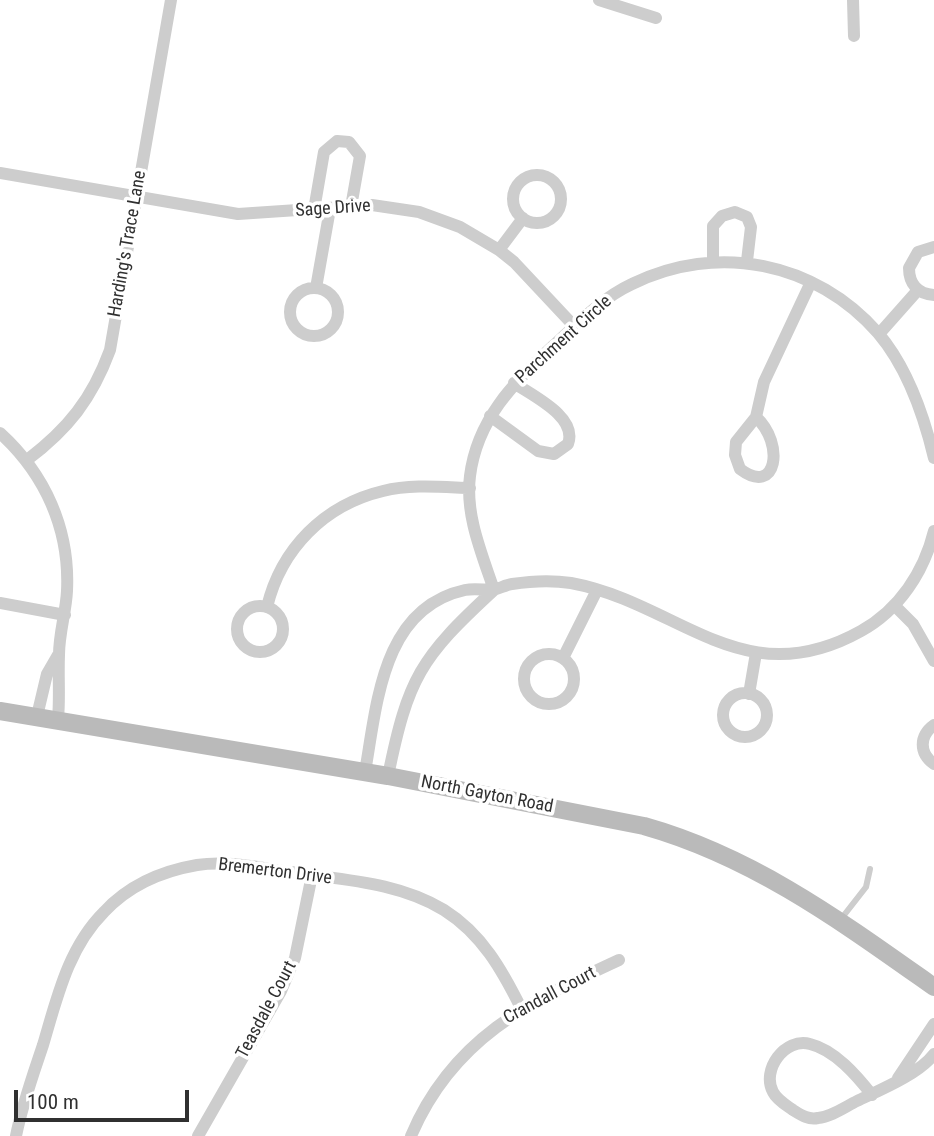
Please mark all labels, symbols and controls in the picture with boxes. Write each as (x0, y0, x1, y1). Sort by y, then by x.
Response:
street label: Harding's Trace Lane (104, 169, 152, 319)
street label: Sage Drive (295, 196, 371, 222)
street label: Parchment Circle (512, 291, 616, 389)
street label: North Gayton Road (419, 772, 555, 818)
street label: Bremerton Drive (217, 854, 333, 890)
street label: Teasdale Court (232, 958, 302, 1062)
street label: Crandall Court (500, 963, 600, 1029)
scale bar (18, 1076, 192, 1120)
text: 100 m (27, 1090, 79, 1114)

